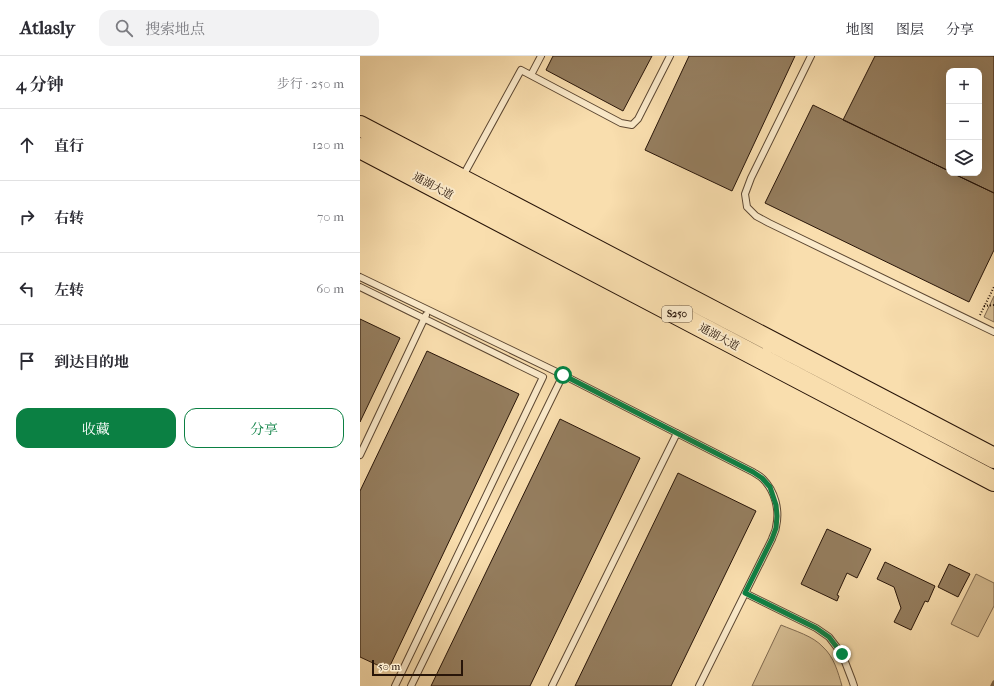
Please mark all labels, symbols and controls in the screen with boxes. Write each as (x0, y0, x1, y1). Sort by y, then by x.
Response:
search box (99, 10, 379, 46)
text: Atlasly (20, 17, 75, 39)
icon: search (113, 17, 135, 39)
text: 搜索地点 (145, 20, 205, 38)
text: 地图 (846, 21, 874, 38)
text: 图层 (896, 21, 924, 38)
text: 分享 (946, 21, 974, 38)
map controls (946, 68, 982, 176)
button: + (946, 68, 982, 104)
text: 4 分钟 (16, 74, 64, 94)
text: 步行 · 250 m (277, 76, 344, 91)
button: − (946, 104, 982, 140)
icon: ahead (16, 134, 38, 156)
text: 直行 (54, 137, 84, 155)
text: 120 m (312, 137, 344, 152)
button: layers (946, 140, 982, 176)
street label: 通湖大道 (411, 170, 455, 202)
icon: right (16, 206, 38, 228)
text: 右转 (54, 209, 84, 227)
text: 70 m (317, 209, 344, 224)
icon: left (16, 278, 38, 300)
text: 左转 (54, 281, 84, 299)
text: 60 m (316, 281, 344, 296)
road number: S250 (662, 306, 692, 322)
street label: 通湖大道 (697, 321, 741, 353)
icon: arrive (16, 350, 38, 372)
text: 到达目的地 (54, 353, 129, 371)
route start (554, 366, 572, 384)
button: 收藏 (16, 408, 176, 448)
button: 分享 (184, 408, 344, 448)
route end (833, 645, 851, 663)
scale bar (372, 658, 463, 677)
text: 50 m (378, 660, 400, 673)

